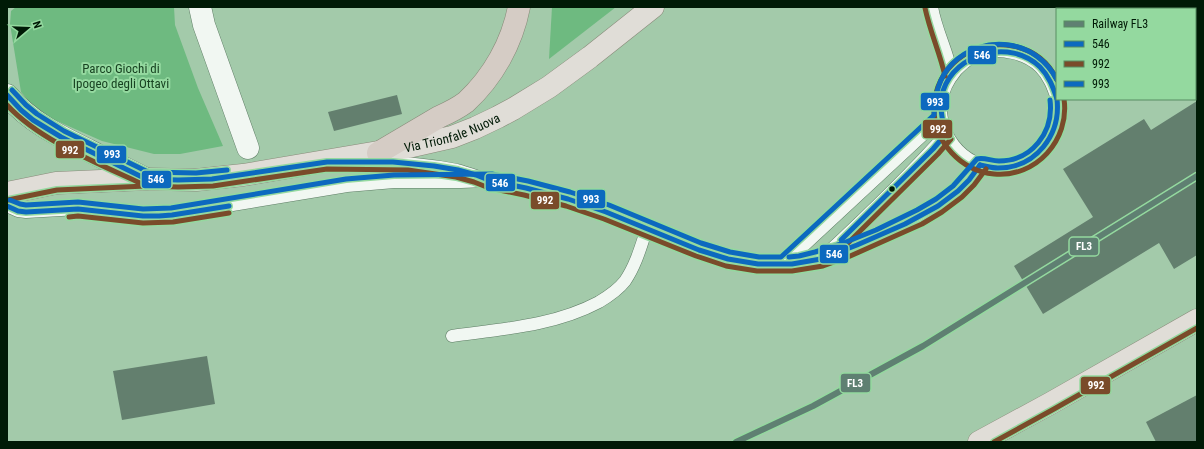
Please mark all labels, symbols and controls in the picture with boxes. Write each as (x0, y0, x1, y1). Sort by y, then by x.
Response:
north arrow (8, 8, 48, 48)
legend (1056, 8, 1196, 100)
text: Railway FL3 (1092, 17, 1148, 31)
text: N (30, 20, 44, 30)
text: 546 (1092, 37, 1110, 51)
line badge: 546 (967, 45, 997, 65)
text: 546 (974, 49, 991, 62)
text: 992 (1092, 57, 1110, 71)
park label: Parco Giochi di Ipogeo degli Ottavi (73, 61, 169, 91)
text: 993 (1092, 77, 1110, 91)
line badge: 993 (920, 92, 950, 111)
text: 993 (927, 96, 944, 109)
street label: Via Trionfale Nuova (403, 110, 502, 156)
line badge: 992 (922, 119, 953, 139)
text: 992 (930, 123, 947, 136)
line badge: 992 (55, 140, 85, 159)
text: 992 (62, 144, 79, 157)
line badge: 993 (96, 145, 127, 164)
text: 993 (104, 148, 121, 161)
line badge: 546 (141, 170, 172, 189)
text: 546 (148, 173, 165, 186)
line badge: 546 (485, 173, 516, 192)
text: 546 (492, 177, 509, 190)
unlabelled marker (887, 184, 897, 194)
line badge: 993 (576, 189, 606, 209)
line badge: 992 (530, 191, 560, 210)
text: 993 (583, 193, 600, 206)
text: 992 (537, 194, 554, 207)
line badge: FL3 (1069, 237, 1099, 256)
text: FL3 (1076, 240, 1092, 253)
line badge: 546 (819, 244, 849, 264)
text: 546 (826, 248, 843, 261)
line badge: FL3 (840, 373, 871, 393)
line badge: 992 (1080, 376, 1111, 395)
text: FL3 (847, 377, 863, 390)
text: 992 (1088, 379, 1105, 392)

